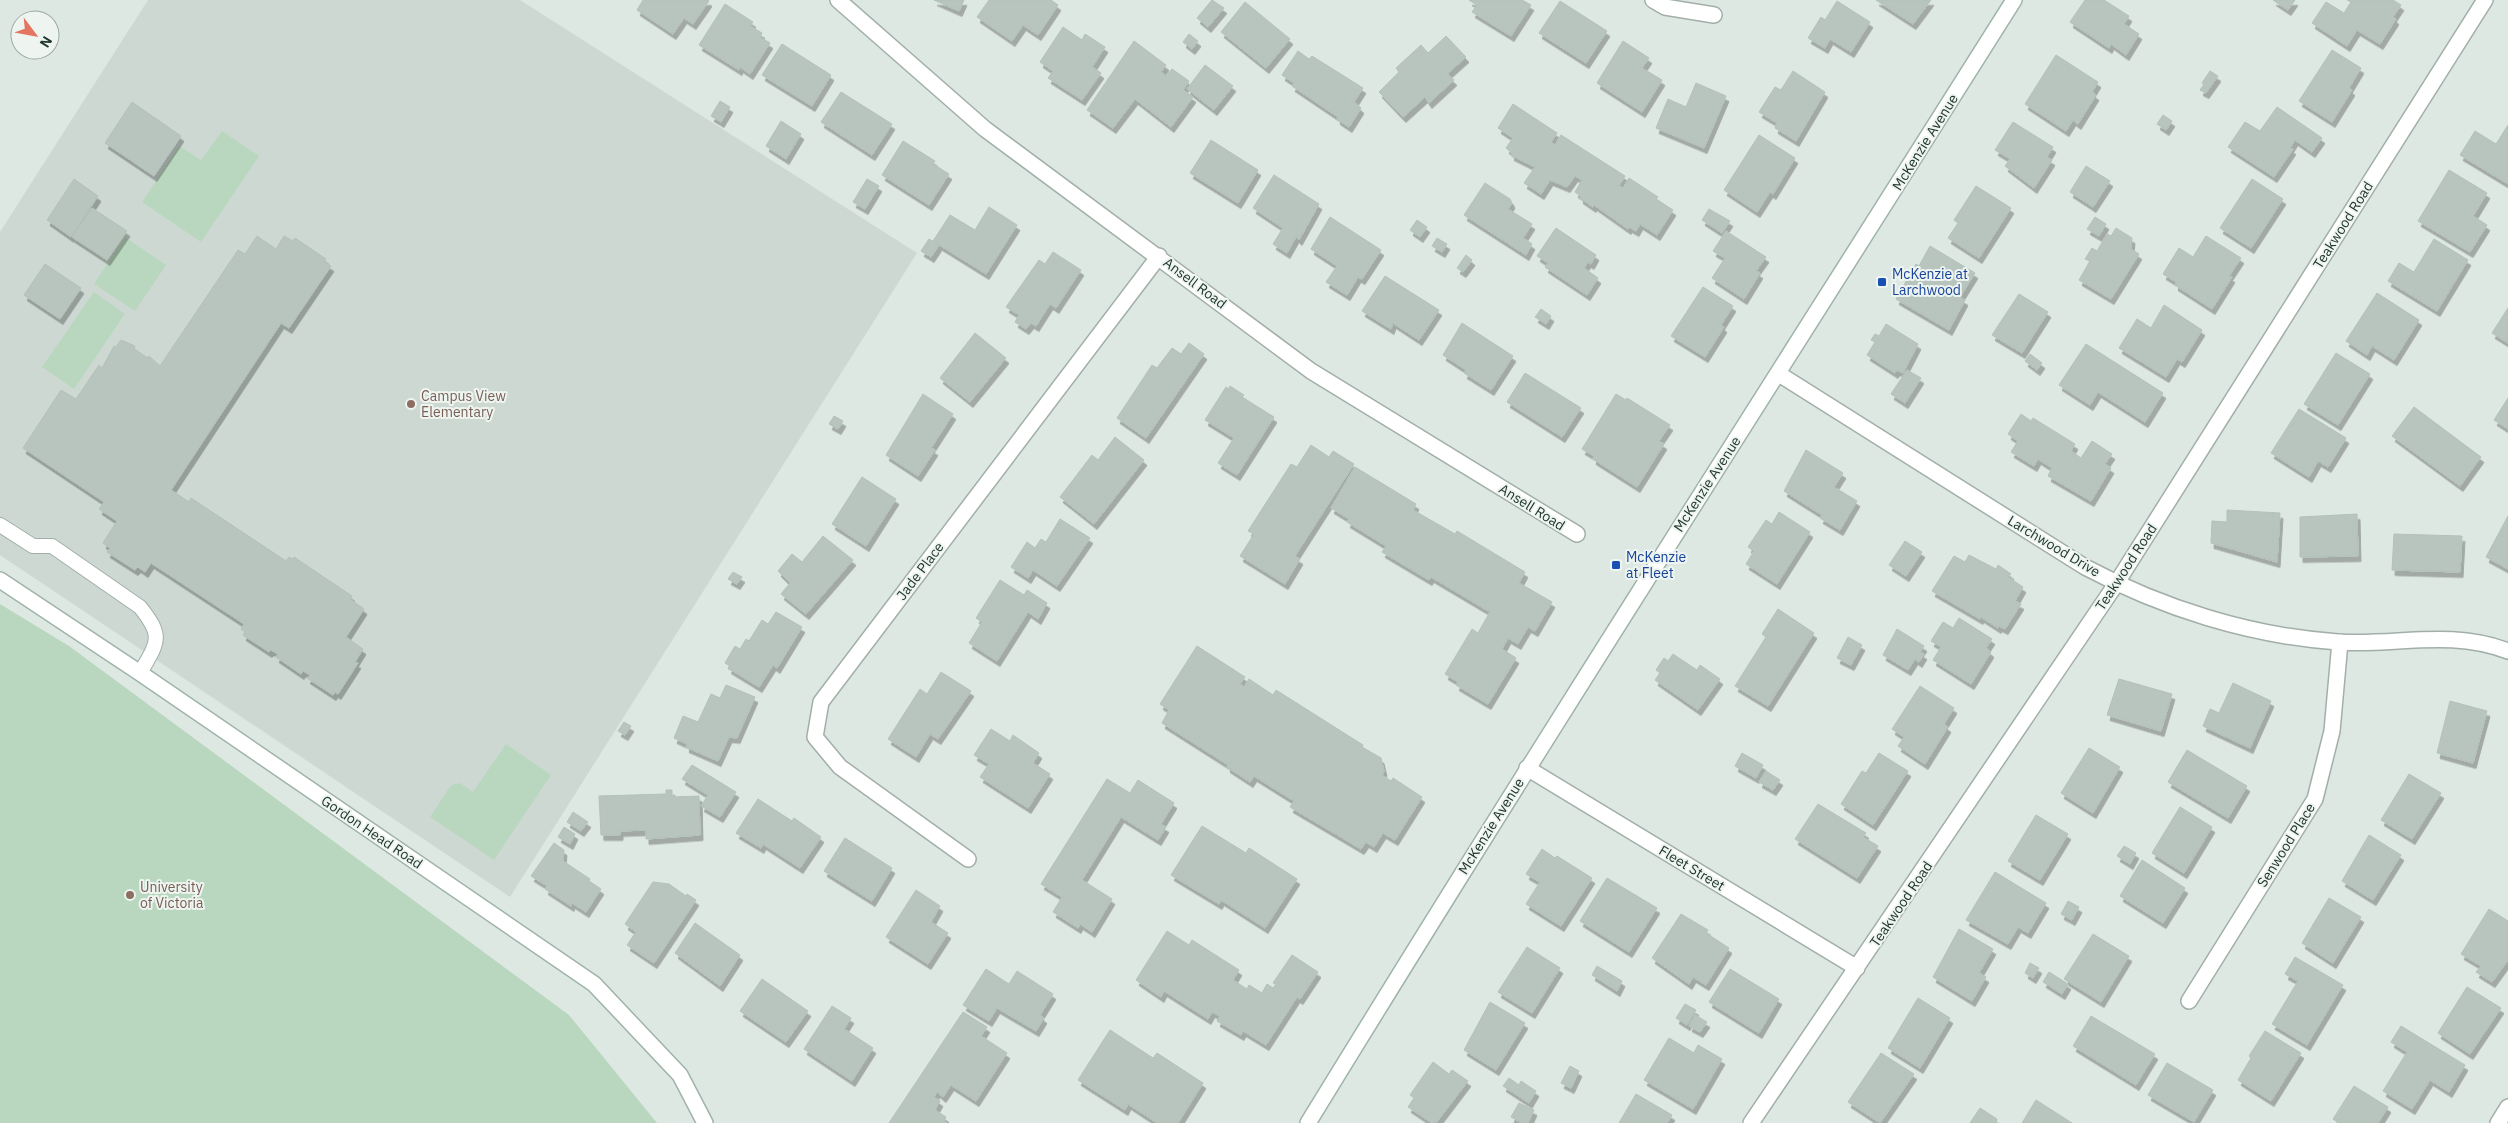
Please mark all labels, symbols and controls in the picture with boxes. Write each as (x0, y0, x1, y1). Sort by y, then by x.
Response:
north arrow (10, 10, 60, 60)
text: N (36, 33, 56, 51)
street label: McKenzie Avenue (1888, 90, 1962, 194)
street label: Teakwood Road (2309, 178, 2377, 272)
street label: Ansell Road (1160, 253, 1230, 313)
place label: McKenzie at Larchwood (1892, 265, 1968, 299)
marker: McKenzie at Larchwood (1876, 276, 1888, 288)
place label: Campus View Elementary (421, 387, 506, 421)
marker: Campus View Elementary (405, 398, 417, 410)
street label: McKenzie Avenue (1669, 433, 1745, 535)
street label: Ansell Road (1496, 480, 1568, 534)
street label: Larchwood Drive (2004, 511, 2104, 581)
street label: Teakwood Road (2091, 520, 2161, 614)
street label: Jade Place (892, 538, 948, 604)
place label: McKenzie at Fleet (1626, 548, 1687, 582)
marker: McKenzie at Fleet (1610, 559, 1622, 571)
street label: McKenzie Avenue (1454, 774, 1528, 878)
street label: Gordon Head Road (318, 791, 426, 873)
street label: Senwood Place (2253, 799, 2319, 890)
street label: Fleet Street (1656, 841, 1728, 895)
street label: Teakwood Road (1866, 858, 1936, 950)
place label: University of Victoria (140, 878, 204, 912)
marker: University of Victoria (124, 889, 136, 901)

